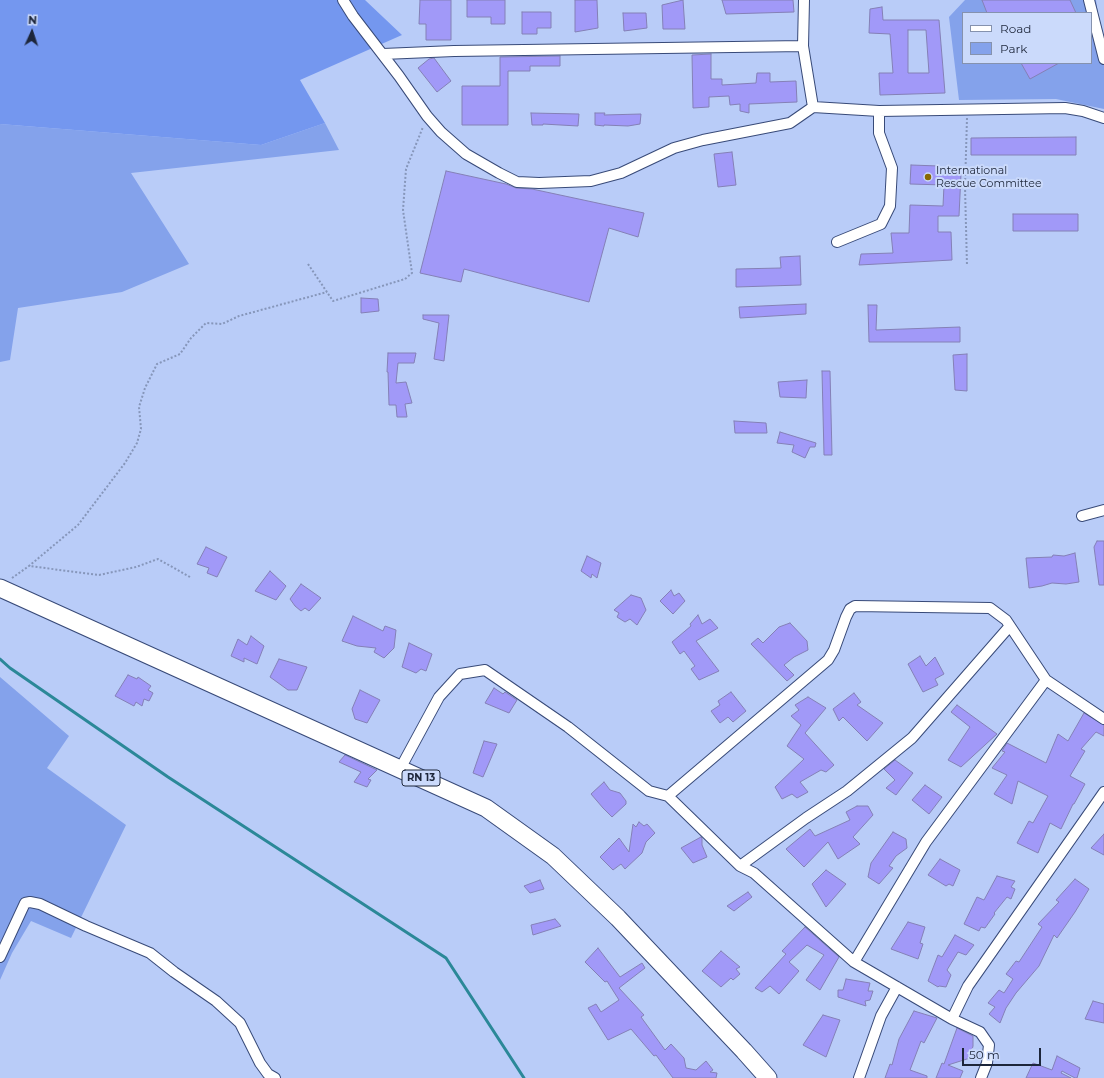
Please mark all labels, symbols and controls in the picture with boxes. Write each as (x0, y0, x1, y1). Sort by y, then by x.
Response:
north arrow (12, 12, 52, 52)
legend (962, 12, 1092, 64)
text: N (28, 13, 37, 27)
text: Road (1000, 21, 1031, 36)
text: Park (1000, 41, 1027, 56)
place label: International Rescue Committee (936, 164, 1042, 190)
marker: International Rescue Committee (923, 172, 933, 182)
road number: RN 13 (402, 770, 440, 786)
scale bar (964, 1040, 1043, 1066)
text: 50 m (969, 1047, 1000, 1062)

